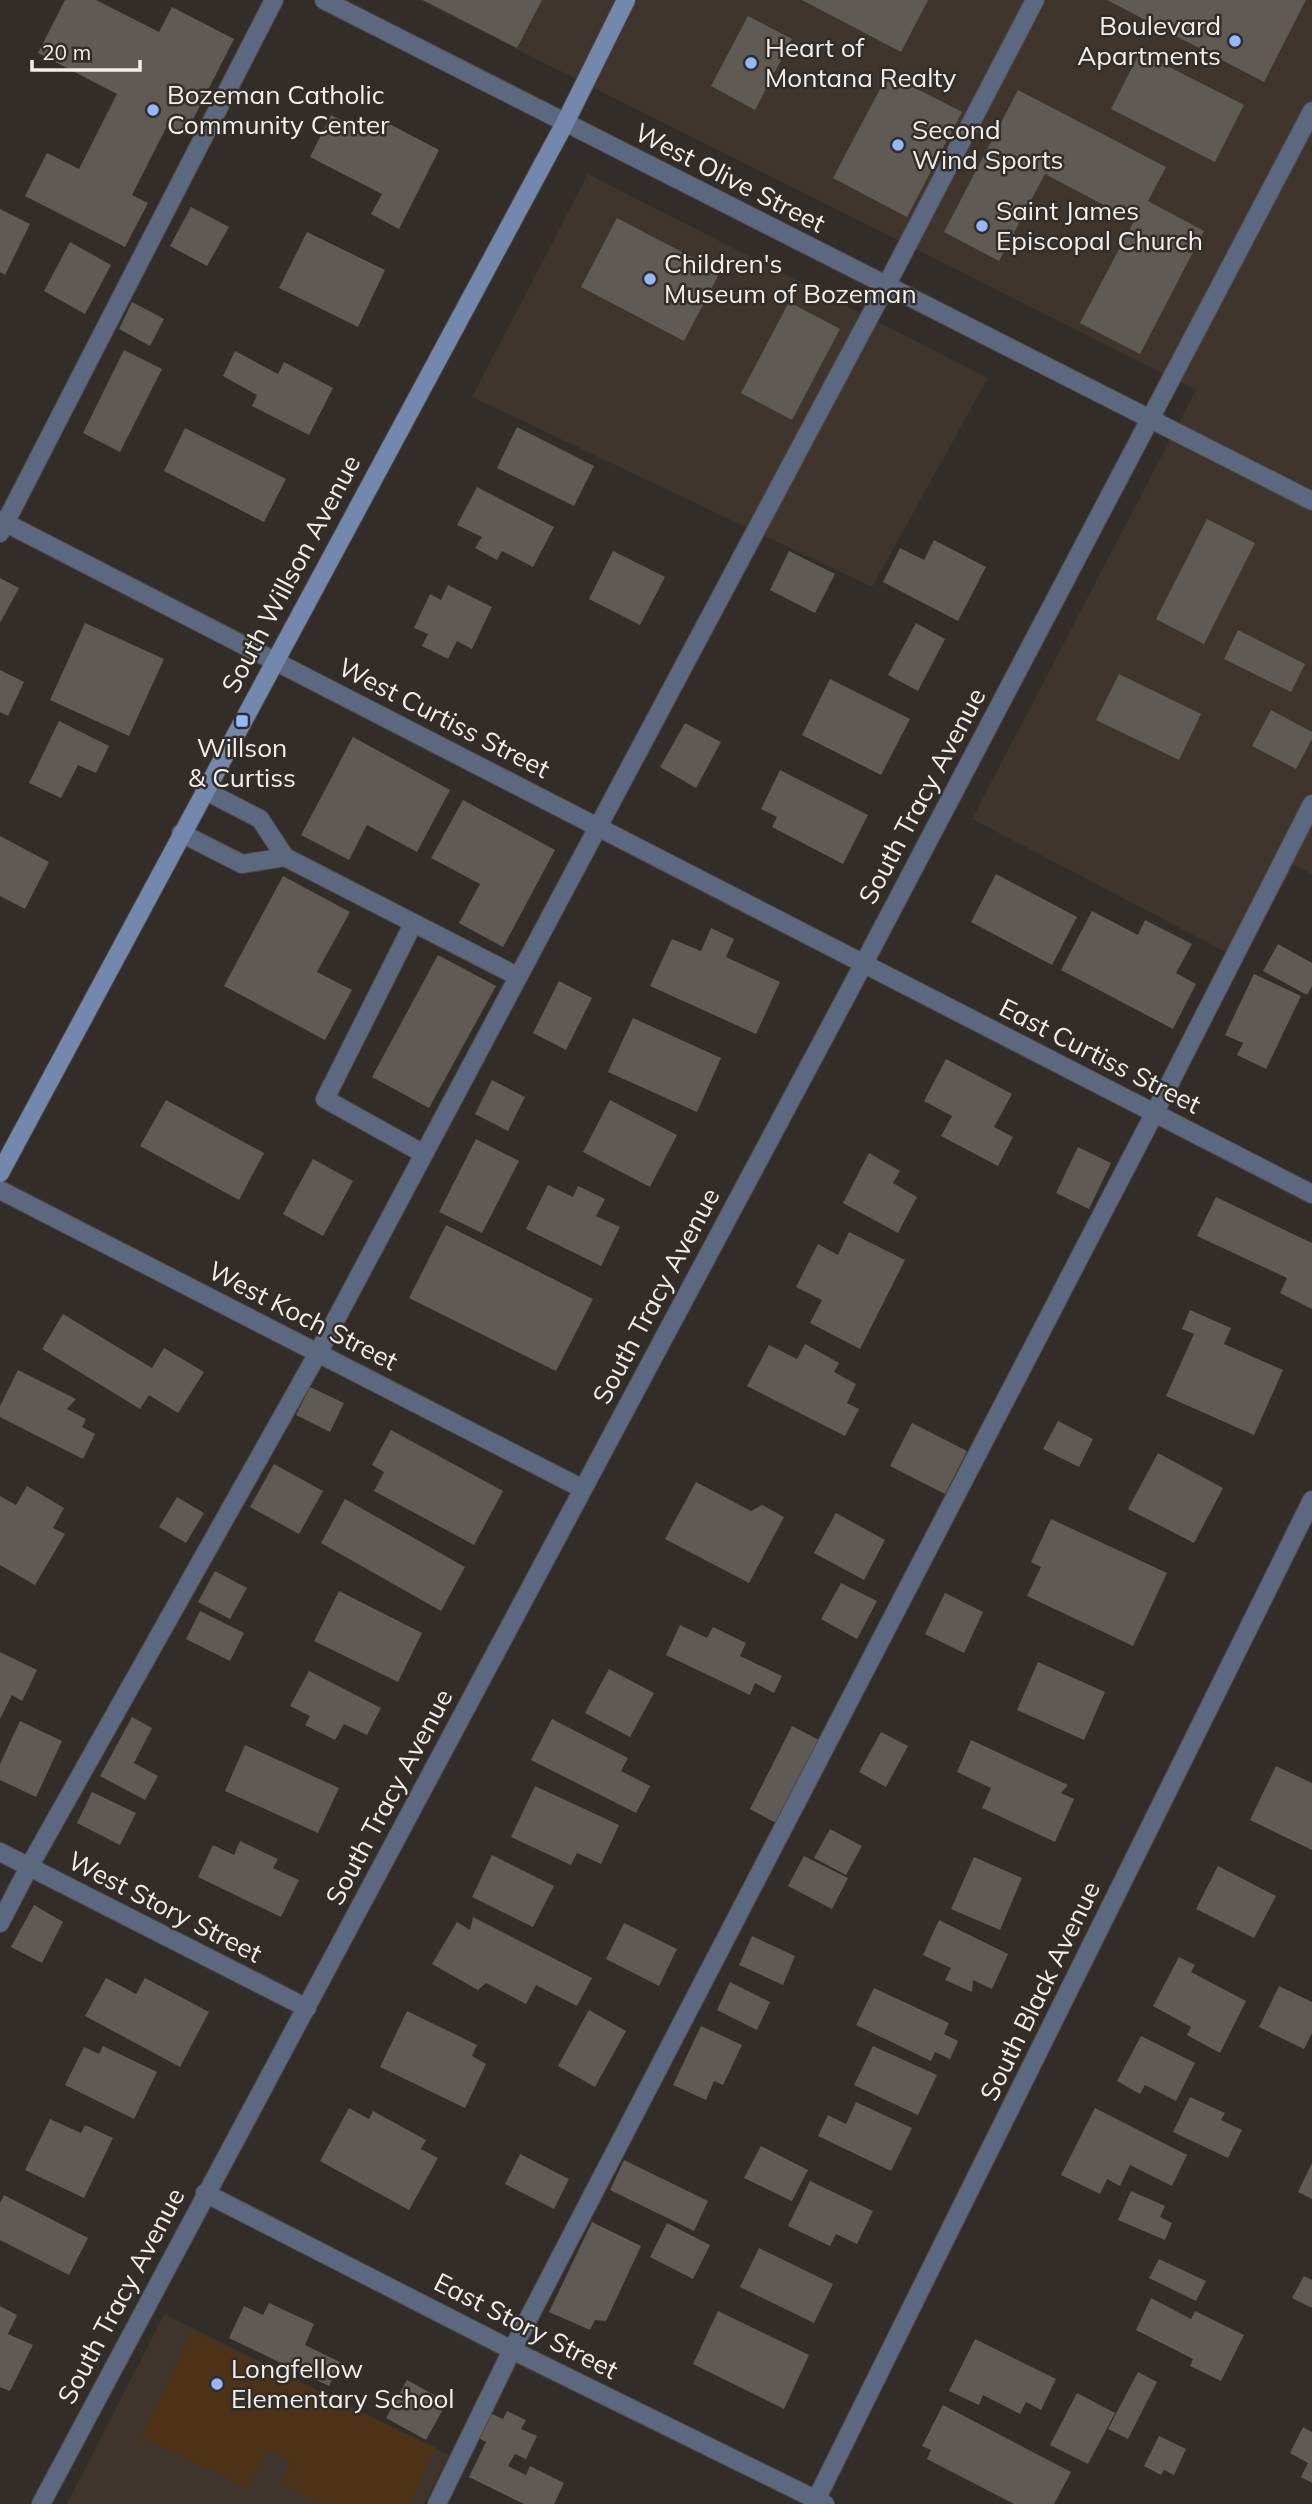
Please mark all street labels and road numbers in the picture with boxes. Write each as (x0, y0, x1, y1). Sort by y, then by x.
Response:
street label: West Olive Street (630, 115, 831, 240)
street label: South Willson Avenue (214, 449, 367, 698)
street label: West Curtiss Street (333, 650, 555, 785)
street label: South Tracy Avenue (851, 682, 992, 909)
street label: East Curtiss Street (994, 991, 1207, 1121)
street label: South Tracy Avenue (585, 1182, 726, 1409)
street label: West Koch Street (203, 1254, 403, 1377)
street label: South Tracy Avenue (318, 1683, 459, 1910)
street label: West Story Street (63, 1844, 268, 1970)
street label: South Black Avenue (972, 1876, 1107, 2106)
street label: South Tracy Avenue (50, 2182, 191, 2409)
street label: East Story Street (429, 2265, 624, 2386)

